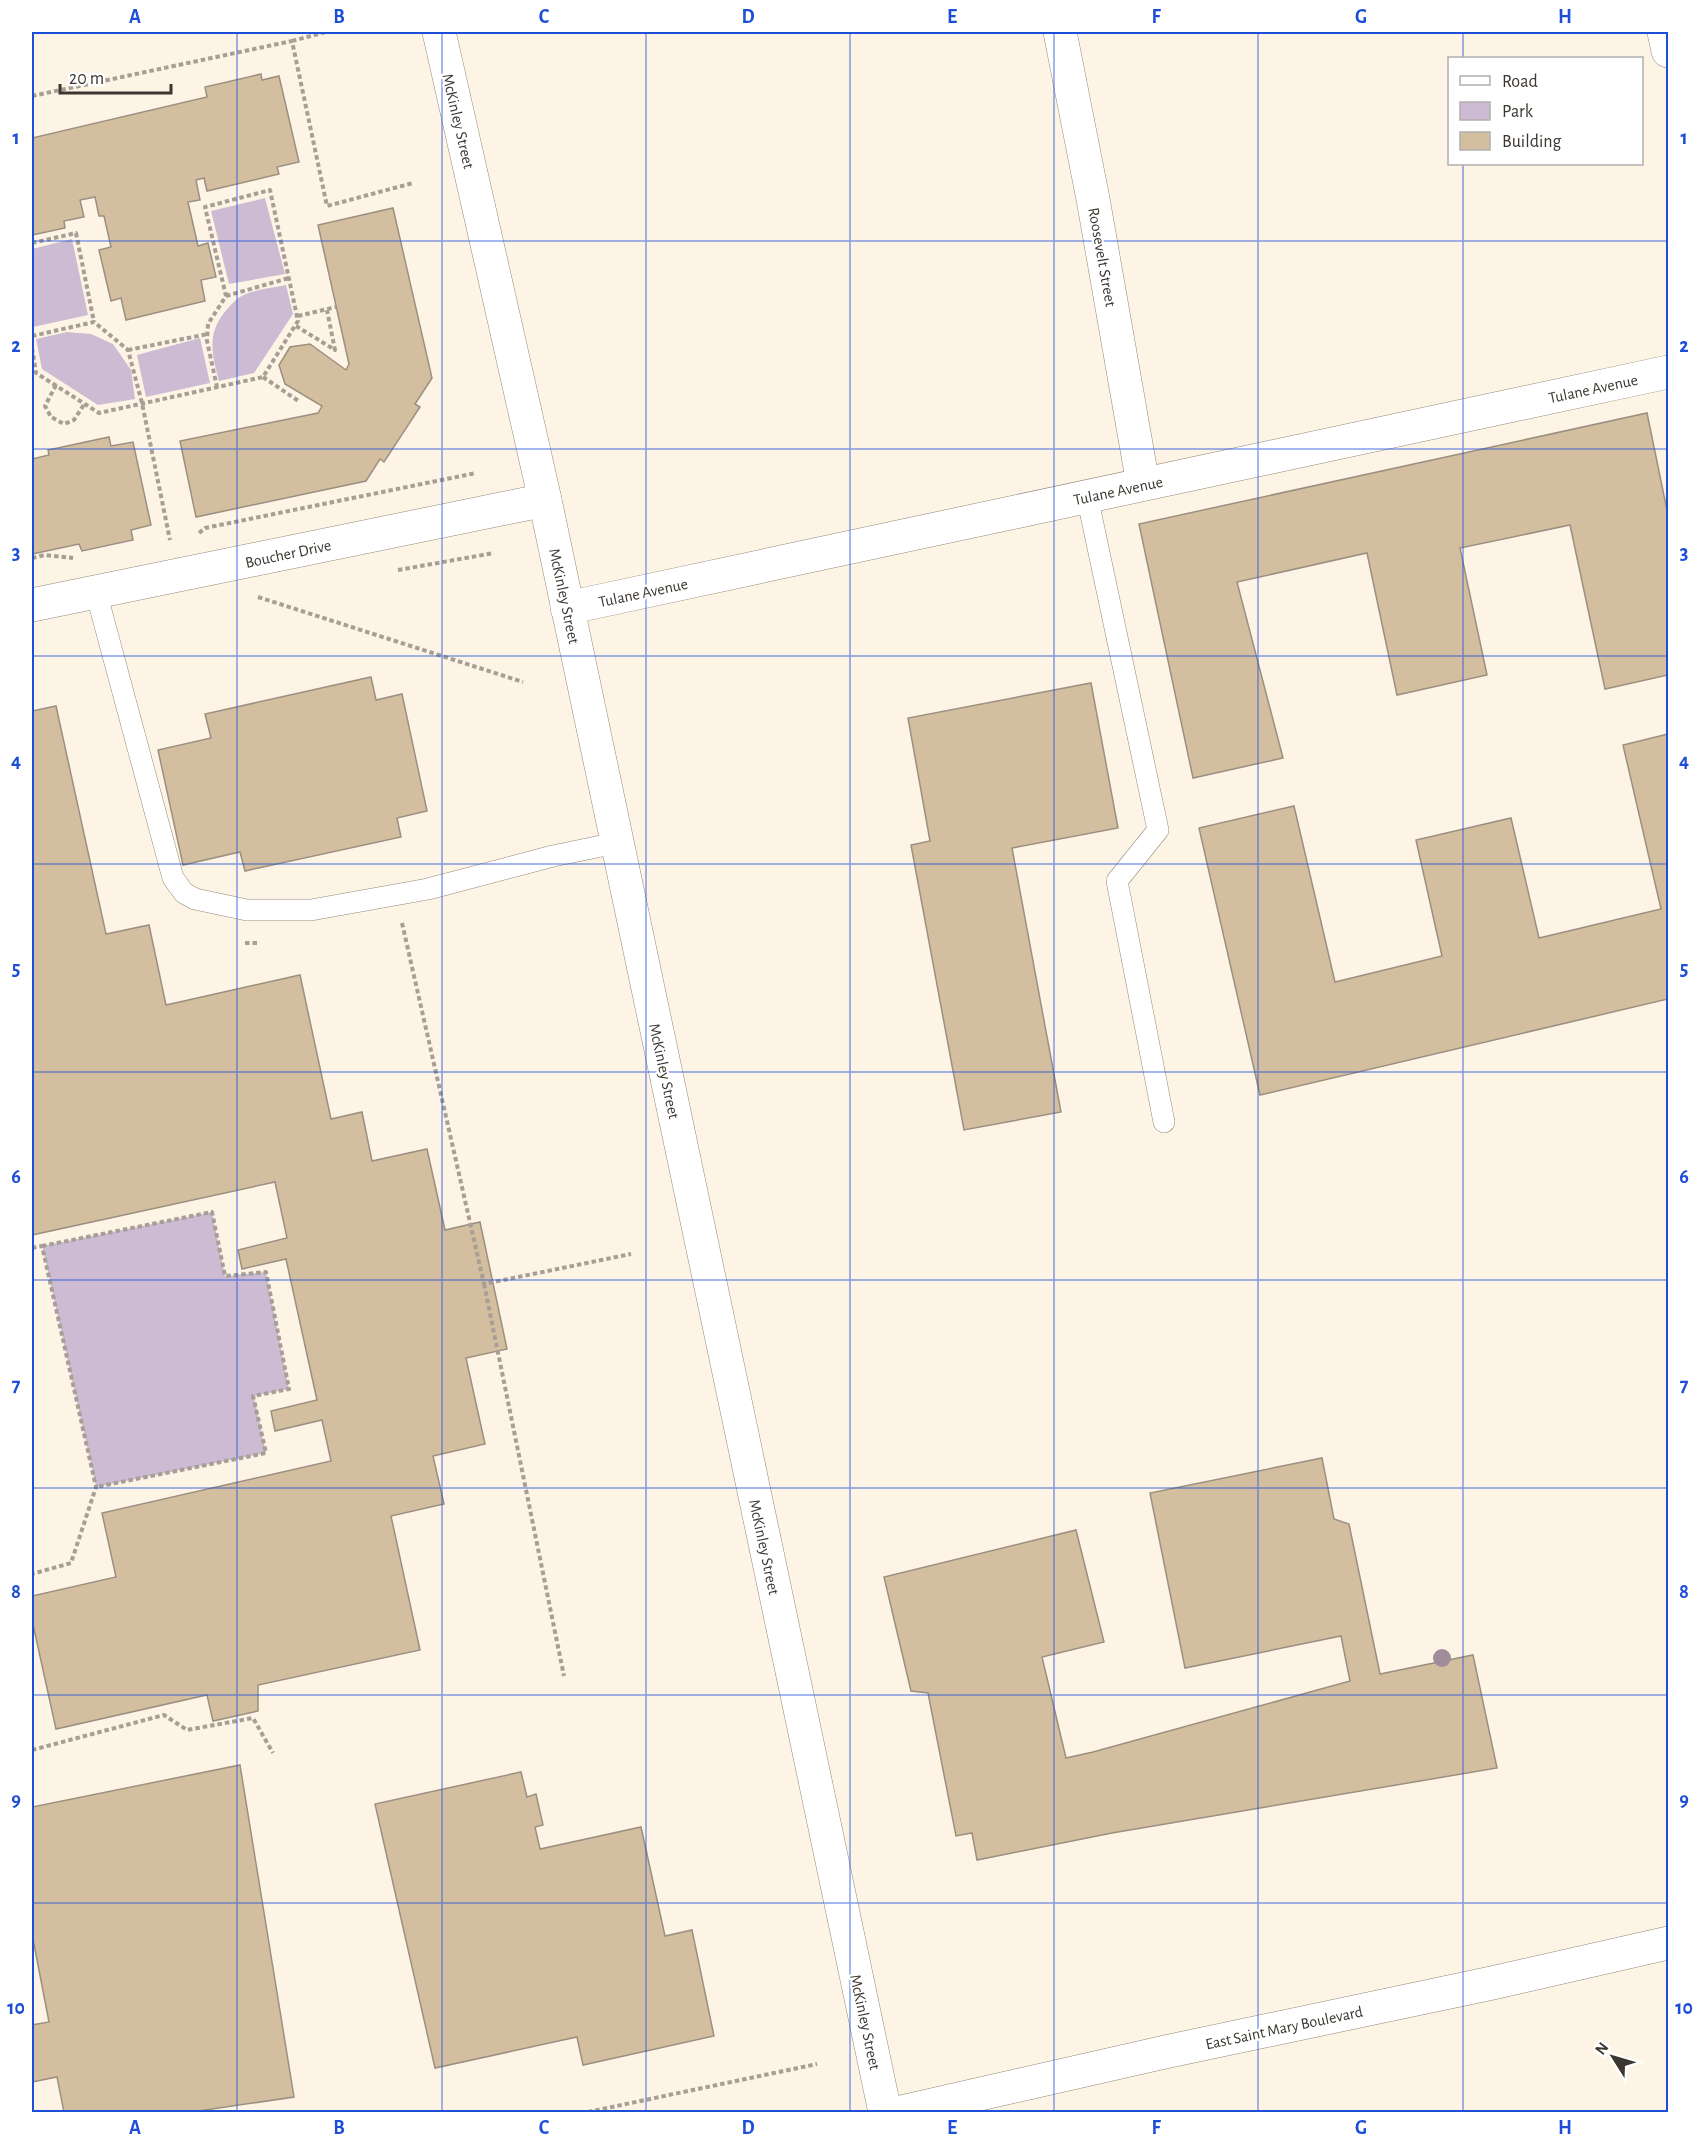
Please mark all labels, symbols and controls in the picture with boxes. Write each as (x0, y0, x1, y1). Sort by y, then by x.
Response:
text: A (129, 7, 141, 27)
text: B (333, 7, 345, 27)
text: C (539, 7, 550, 27)
text: D (741, 7, 755, 27)
text: E (947, 7, 957, 27)
text: F (1151, 7, 1161, 27)
text: G (1355, 7, 1367, 27)
text: H (1558, 7, 1572, 27)
scale bar (60, 57, 171, 95)
legend (1448, 57, 1643, 165)
text: 20 m (69, 70, 104, 88)
street label: McKinley Street (438, 72, 477, 171)
text: Road (1502, 73, 1538, 91)
text: Park (1502, 103, 1534, 121)
text: 1 (12, 128, 20, 148)
text: 1 (1680, 128, 1688, 148)
text: Building (1502, 133, 1562, 151)
street label: Roosevelt Street (1085, 206, 1119, 308)
text: 2 (11, 336, 21, 356)
text: 2 (1679, 336, 1689, 356)
street label: Tulane Avenue (1547, 372, 1639, 406)
street label: Tulane Avenue (1072, 474, 1164, 508)
street label: Boucher Drive (244, 537, 333, 571)
text: 3 (12, 543, 20, 563)
text: 3 (1680, 543, 1688, 563)
street label: McKinley Street (545, 547, 582, 646)
street label: Tulane Avenue (597, 576, 689, 610)
text: 4 (11, 751, 21, 771)
text: 4 (1679, 751, 1689, 771)
text: 5 (12, 959, 20, 979)
text: 5 (1680, 959, 1688, 979)
street label: McKinley Street (645, 1022, 682, 1121)
text: 6 (11, 1167, 21, 1187)
text: 6 (1679, 1167, 1689, 1187)
text: 7 (12, 1375, 21, 1395)
text: 7 (1680, 1375, 1689, 1395)
street label: McKinley Street (745, 1498, 782, 1597)
text: 8 (11, 1582, 21, 1602)
text: 8 (1679, 1582, 1689, 1602)
text: 9 (11, 1790, 21, 1810)
text: 9 (1679, 1790, 1689, 1810)
street label: McKinley Street (846, 1973, 883, 2072)
text: 10 (7, 1998, 25, 2018)
text: 10 (1675, 1998, 1693, 2018)
street label: East Saint Mary Boulevard (1204, 2003, 1365, 2053)
north arrow (1583, 2027, 1643, 2087)
text: N (1592, 2039, 1612, 2058)
text: A (129, 2118, 141, 2138)
text: B (333, 2118, 345, 2138)
text: C (539, 2118, 550, 2138)
text: D (741, 2118, 755, 2138)
text: E (947, 2118, 957, 2138)
text: F (1151, 2118, 1161, 2138)
text: G (1355, 2118, 1367, 2138)
text: H (1558, 2118, 1572, 2138)

